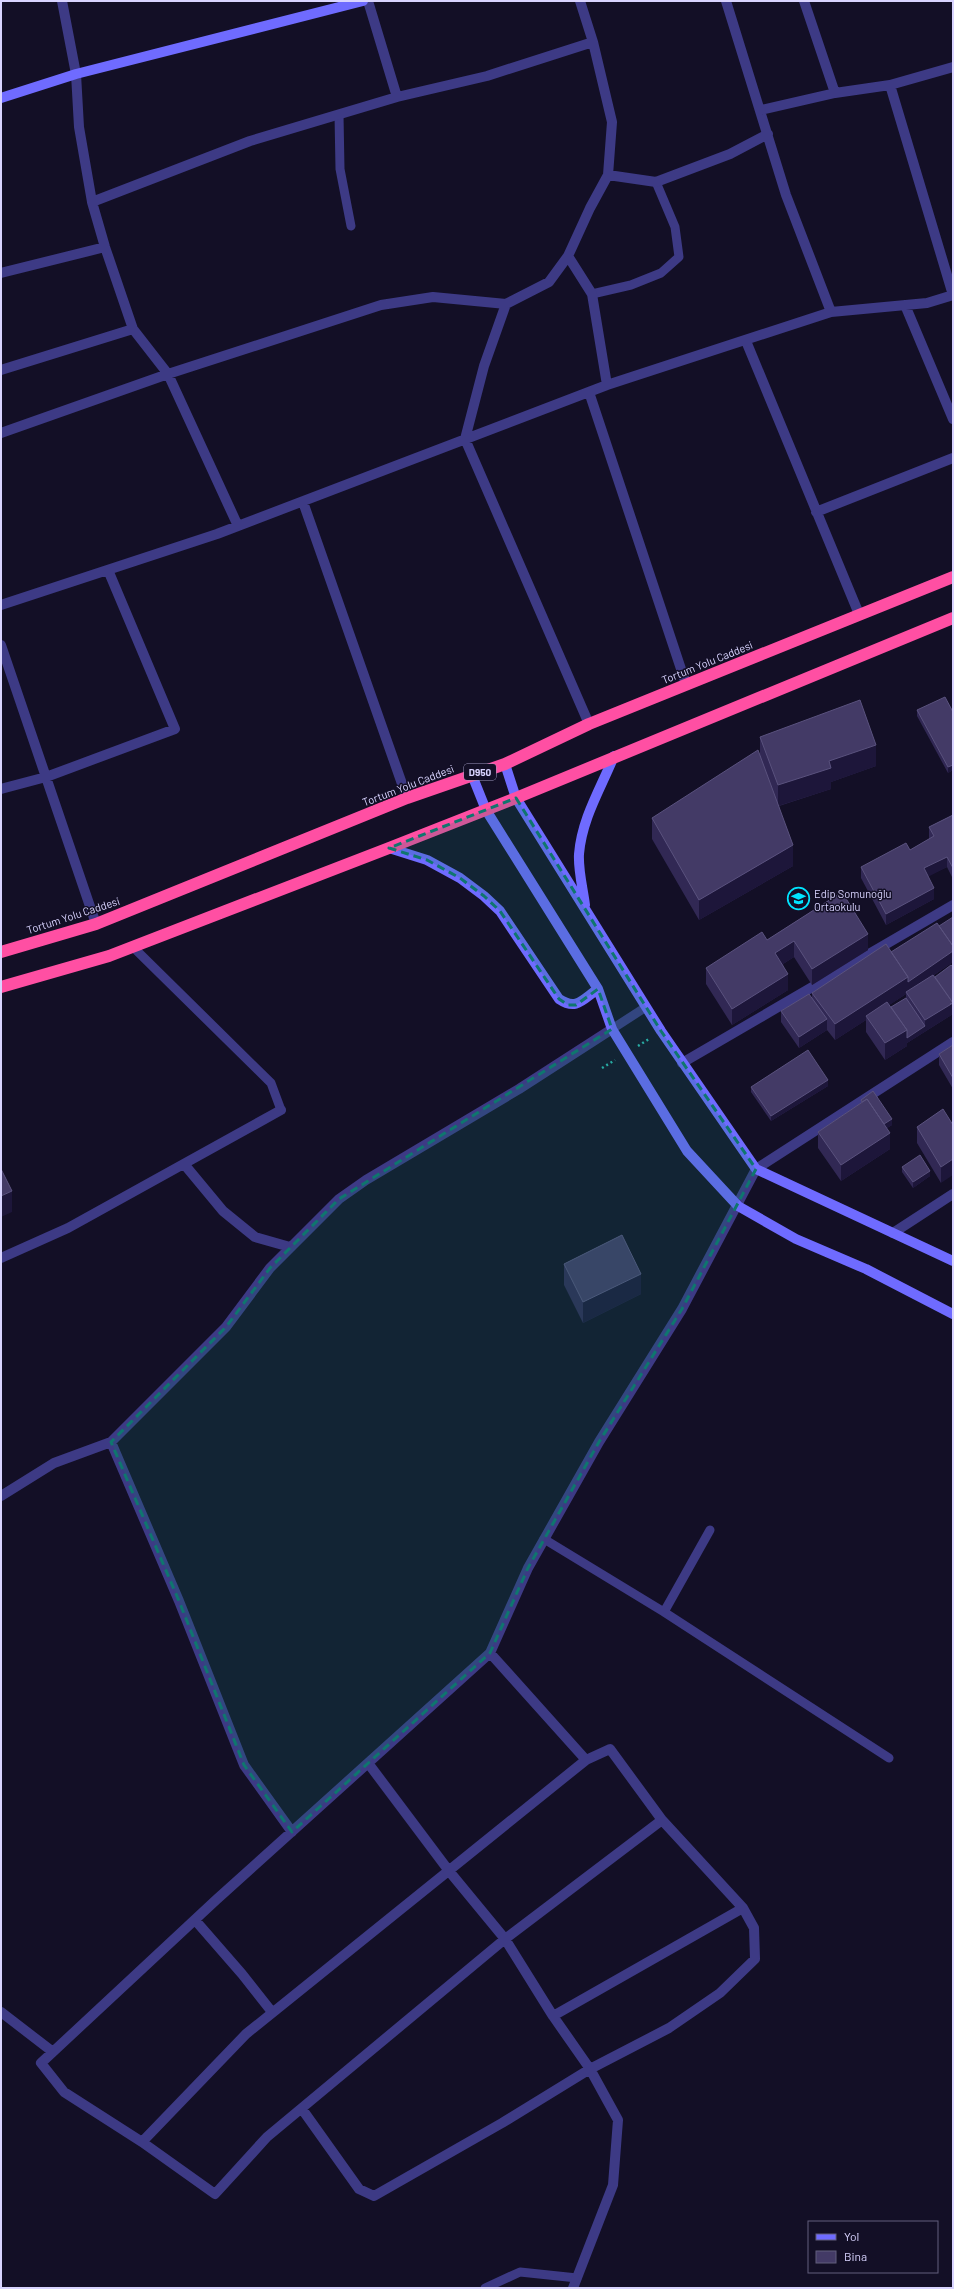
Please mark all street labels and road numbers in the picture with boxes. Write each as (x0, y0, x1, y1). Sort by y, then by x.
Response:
street label: Tortum Yolu Caddesi (660, 638, 755, 686)
street label: Tortum Yolu Caddesi (360, 761, 456, 808)
road number: D950 (464, 764, 496, 780)
street label: Tortum Yolu Caddesi (25, 894, 121, 936)

